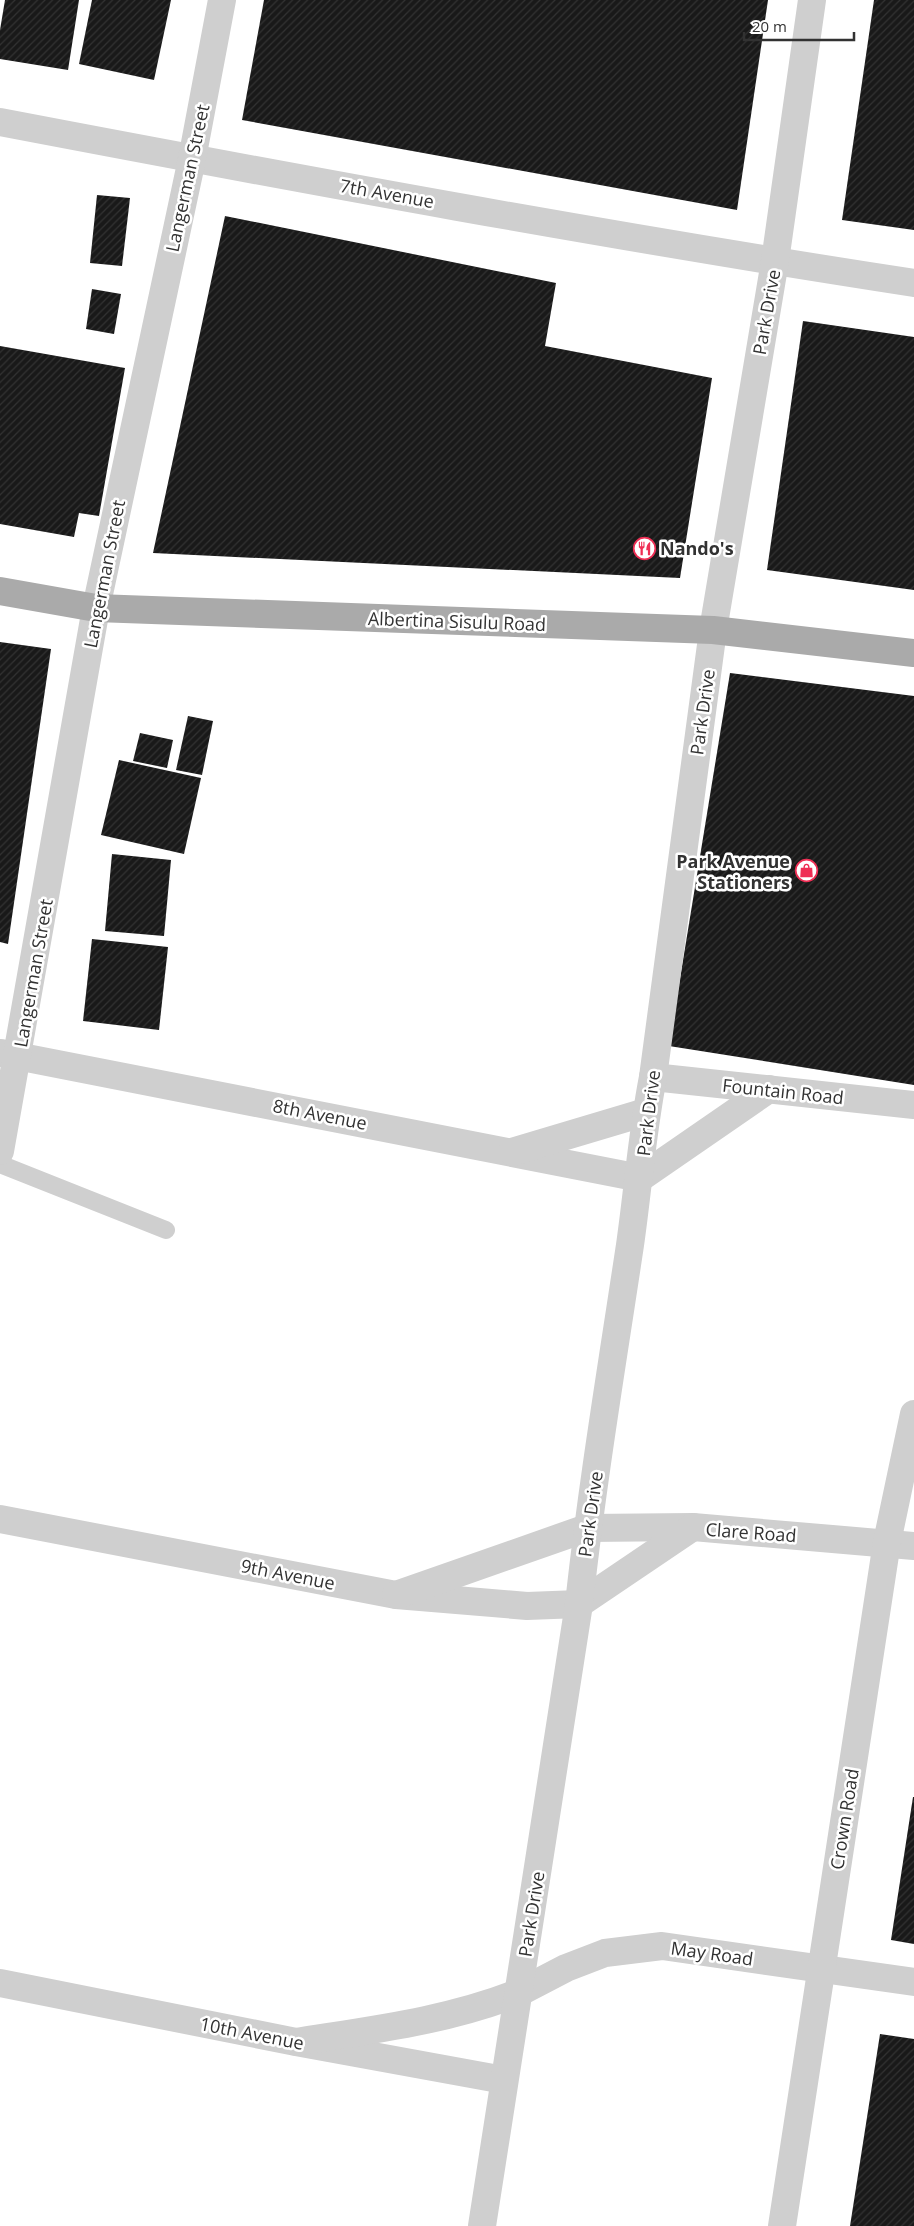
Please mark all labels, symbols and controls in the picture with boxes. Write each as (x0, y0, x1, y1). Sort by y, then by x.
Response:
scale bar (744, 10, 854, 42)
text: 20 m (752, 16, 787, 36)
street label: Langerman Street (160, 102, 214, 254)
street label: 7th Avenue (338, 173, 436, 213)
street label: Park Drive (747, 267, 785, 357)
street label: Langerman Street (78, 498, 130, 650)
restaurant icon: Nando's (632, 536, 656, 560)
place label: Nando's (660, 536, 734, 560)
street label: Albertina Sisulu Road (367, 606, 547, 636)
street label: Park Drive (684, 668, 720, 756)
place label: Park Avenue Stationers (676, 849, 790, 894)
shop icon: Park Avenue Stationers (794, 859, 818, 883)
street label: Langerman Street (8, 897, 58, 1049)
street label: Park Drive (631, 1069, 665, 1157)
street label: Fountain Road (721, 1073, 845, 1109)
street label: 8th Avenue (271, 1093, 369, 1135)
street label: Park Drive (572, 1470, 608, 1558)
street label: Clare Road (705, 1517, 797, 1547)
street label: 9th Avenue (239, 1553, 337, 1595)
street label: Crown Road (824, 1767, 864, 1871)
street label: Park Drive (512, 1869, 550, 1959)
street label: May Road (669, 1935, 755, 1971)
street label: 10th Avenue (198, 2011, 306, 2055)

